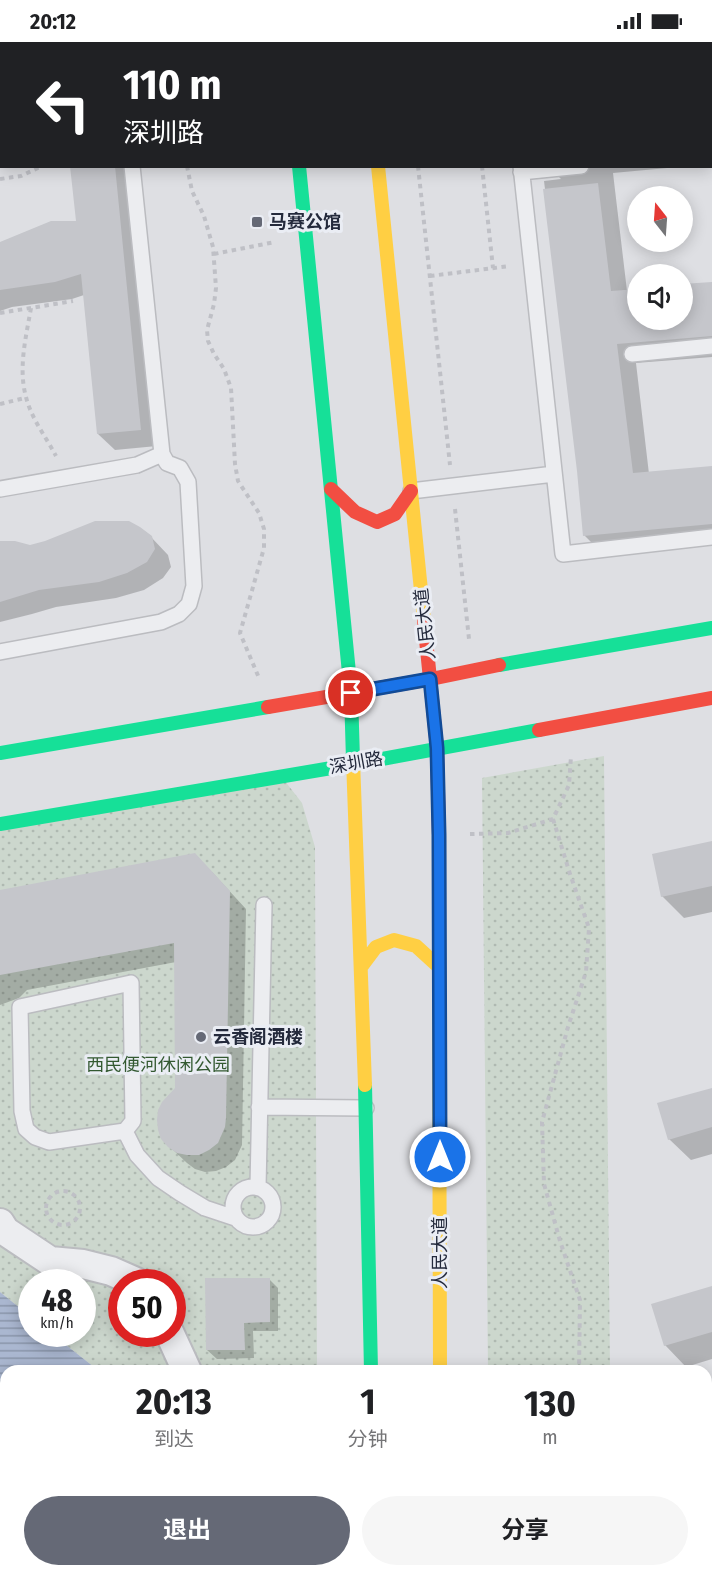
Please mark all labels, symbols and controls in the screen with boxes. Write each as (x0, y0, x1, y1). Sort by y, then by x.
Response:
text: 20:12 (30, 8, 76, 35)
text: 110 m (123, 60, 222, 110)
icon: left (24, 66, 102, 144)
text: 深圳路 (123, 117, 204, 149)
north arrow (627, 186, 693, 252)
map controls (627, 186, 693, 330)
place label: 马赛公馆 (269, 211, 341, 233)
marker: 马赛公馆 (250, 215, 264, 229)
button: sound (627, 264, 693, 330)
street label: 人民大道 (410, 587, 440, 661)
pin (325, 667, 376, 718)
icon: arrive (334, 676, 367, 709)
street label: 深圳路 (328, 747, 384, 779)
place label: 云香阁酒楼 (213, 1026, 303, 1048)
marker: 云香阁酒楼 (194, 1030, 208, 1044)
park label: 西民便河休闲公园 (86, 1054, 230, 1076)
position arrow (408, 1125, 472, 1189)
street label: 人民大道 (429, 1217, 451, 1289)
speed limit sign: 50 (108, 1269, 186, 1347)
text: 48 (41, 1283, 73, 1319)
text: km/h (40, 1314, 74, 1332)
text: 20:13 (136, 1380, 212, 1424)
text: 1 (360, 1380, 375, 1424)
text: 130 (524, 1382, 576, 1426)
text: m (542, 1425, 558, 1449)
text: 到达 (154, 1427, 194, 1451)
text: 分钟 (348, 1427, 388, 1451)
button: 退出 (24, 1496, 350, 1565)
button: 分享 (362, 1496, 688, 1565)

